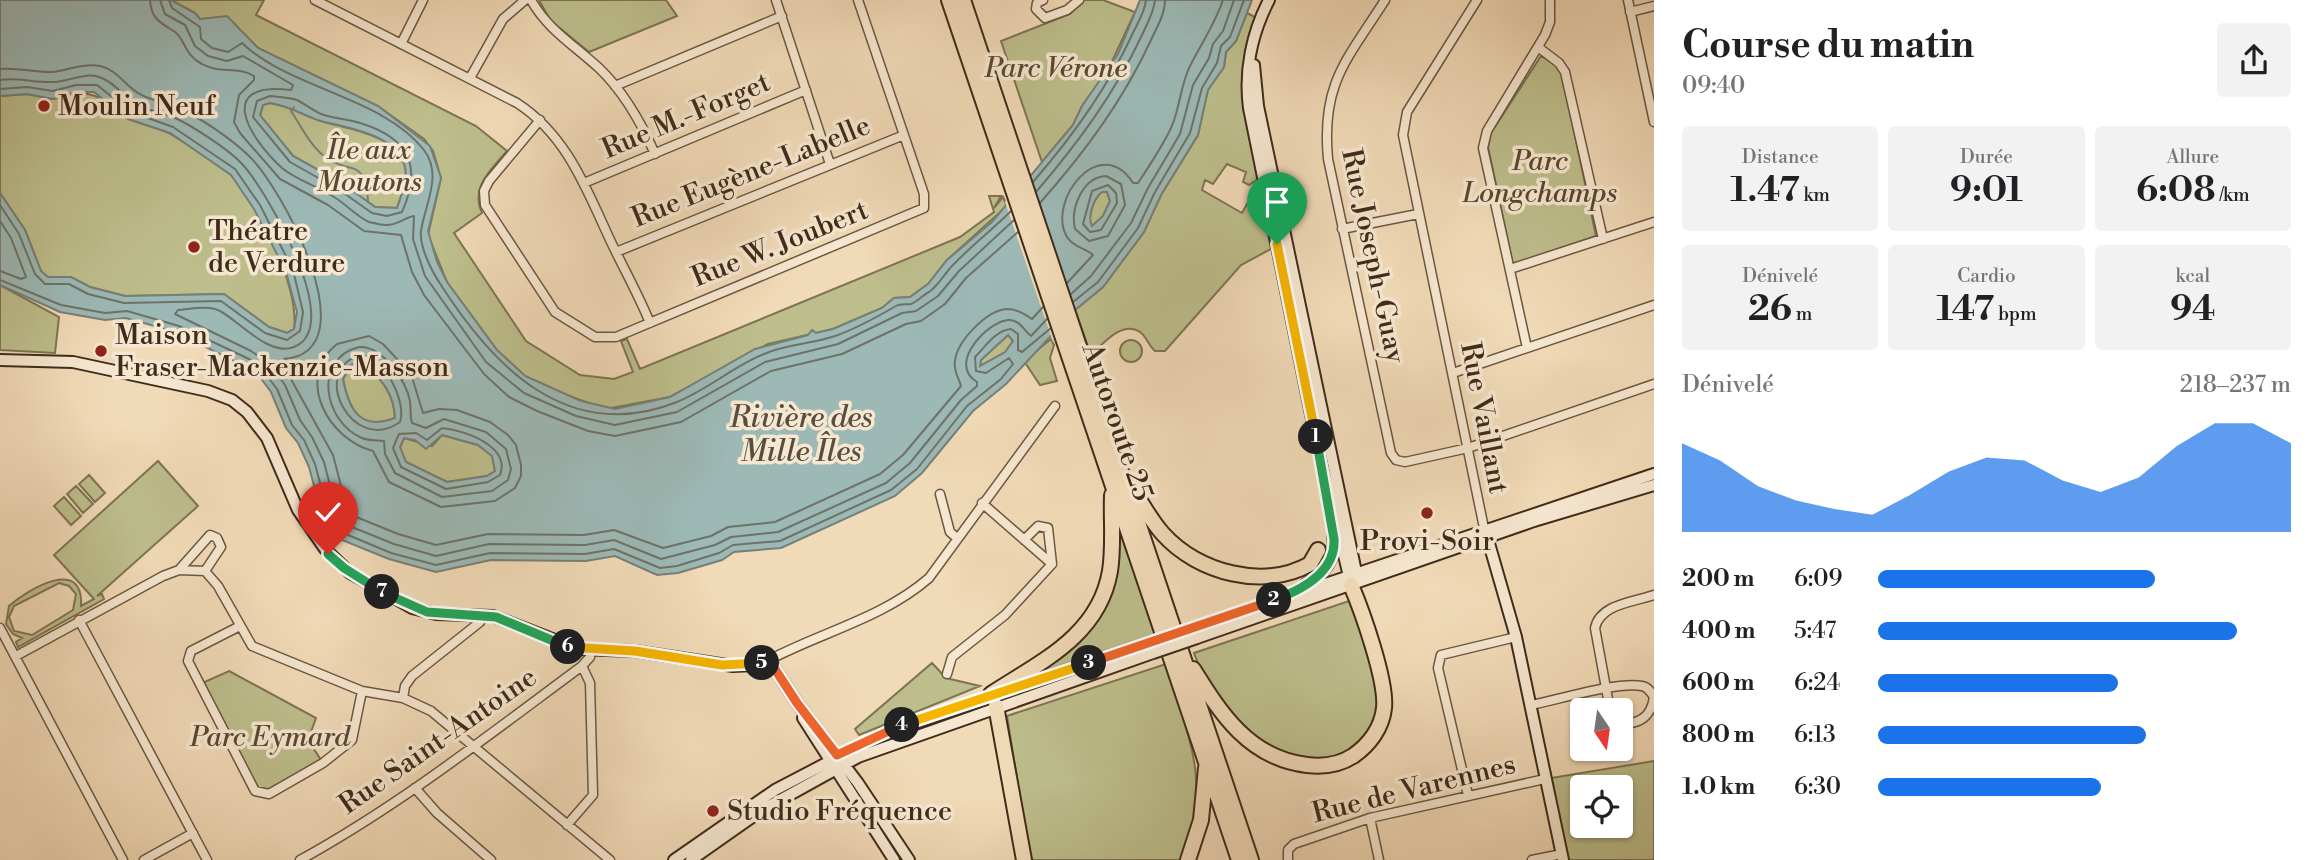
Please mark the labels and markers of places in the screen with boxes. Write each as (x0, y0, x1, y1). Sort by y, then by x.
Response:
place label: Moulin Neuf (58, 89, 217, 124)
marker: Moulin Neuf (36, 98, 52, 114)
pin (1247, 172, 1307, 244)
place label: Théatre de Verdure (208, 214, 345, 281)
marker: Théatre de Verdure (186, 239, 202, 255)
place label: Maison Fraser-Mackenzie-Masson (115, 318, 450, 385)
marker: Maison Fraser-Mackenzie-Masson (93, 343, 109, 359)
pin: 1 (1298, 420, 1334, 454)
pin (298, 482, 358, 554)
marker: Provi-Soir (1419, 505, 1435, 521)
place label: Provi-Soir (1360, 524, 1494, 559)
pin: 7 (364, 574, 400, 610)
pin: 2 (1256, 582, 1292, 618)
pin: 6 (550, 630, 586, 664)
pin: 5 (744, 646, 780, 680)
pin: 3 (1072, 646, 1106, 680)
pin: 4 (884, 708, 920, 742)
place label: Studio Fréquence (727, 794, 952, 829)
marker: Studio Fréquence (705, 803, 721, 819)

